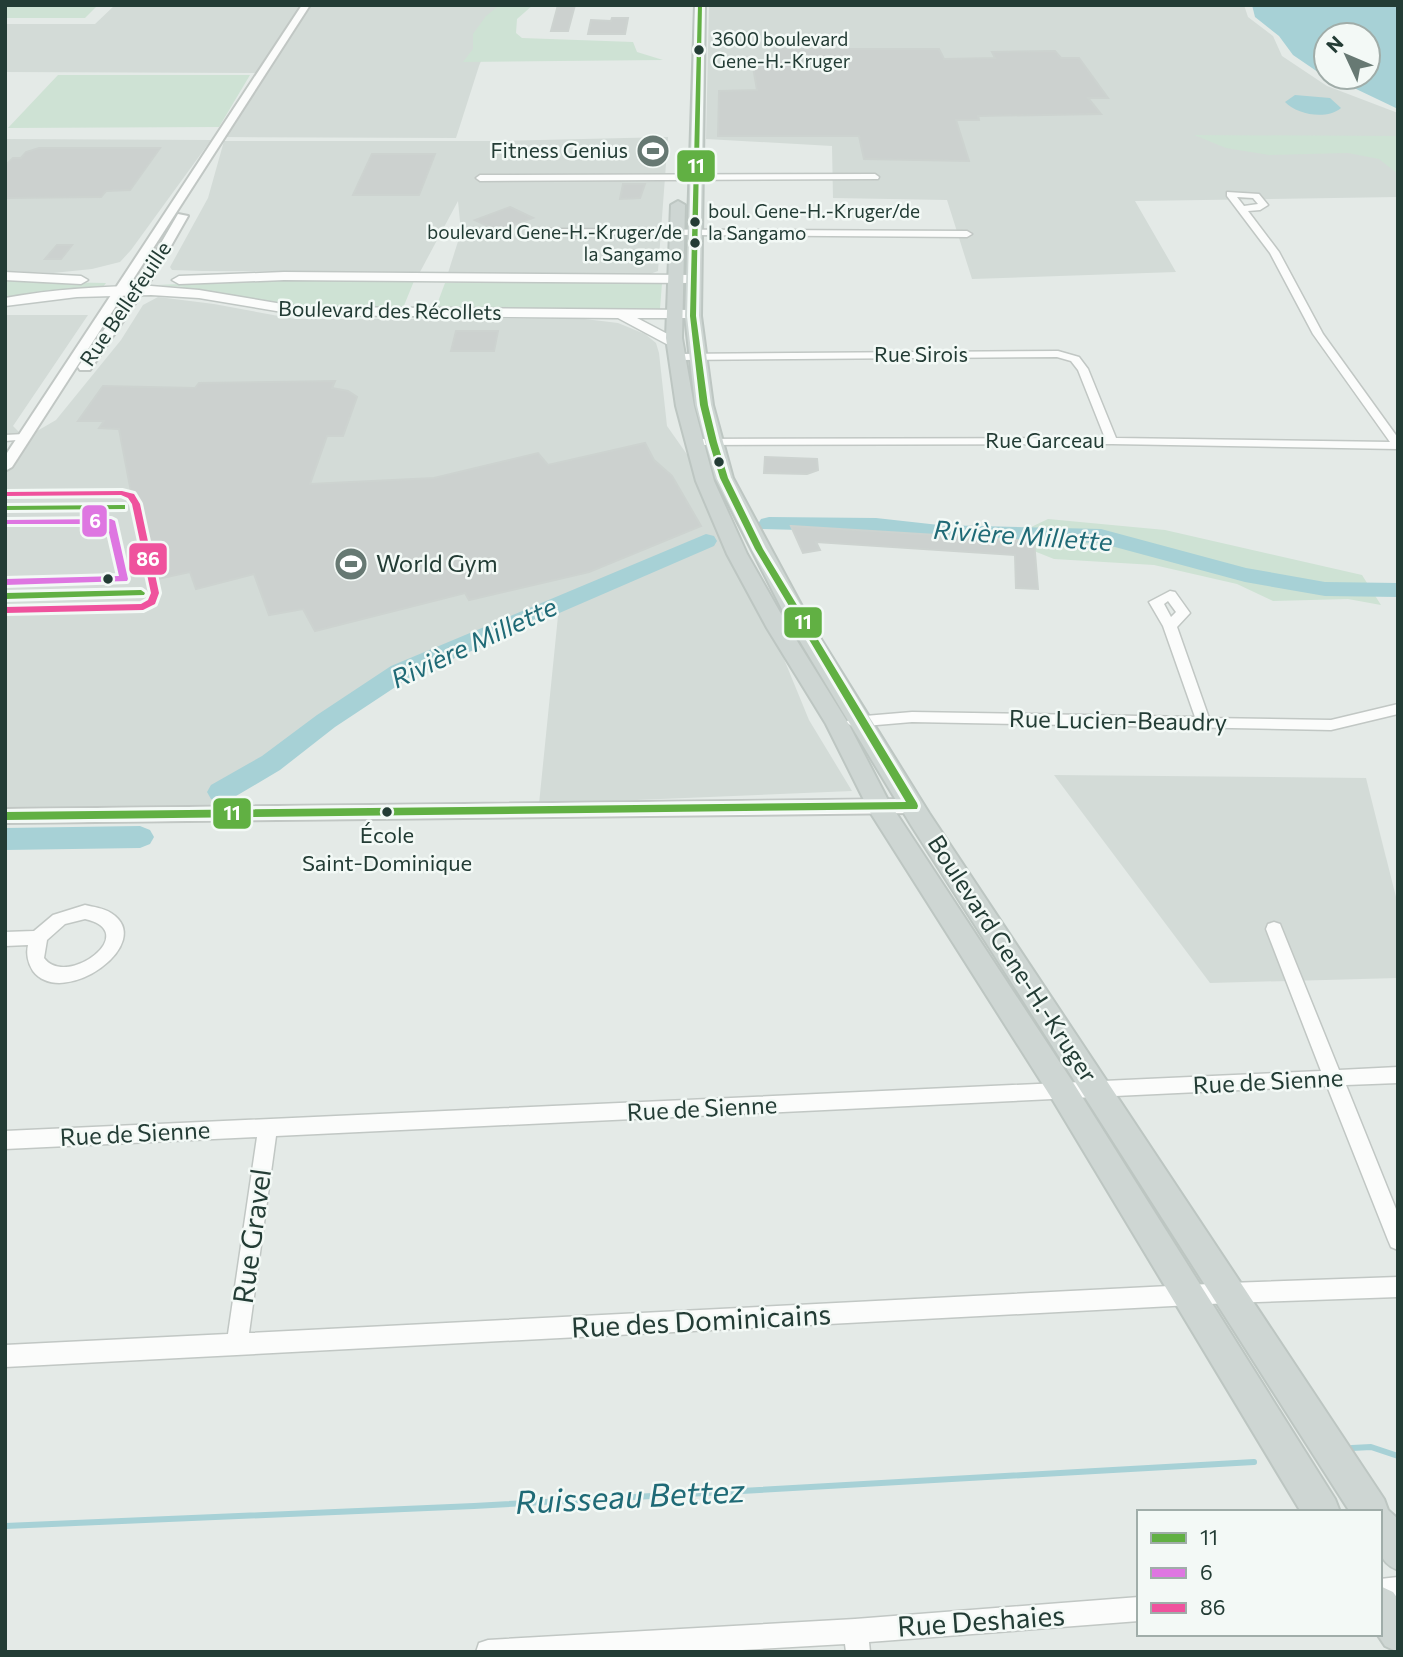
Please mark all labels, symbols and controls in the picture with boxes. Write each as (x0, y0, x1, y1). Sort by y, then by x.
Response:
north arrow (1312, 21, 1382, 91)
place label: 3600 boulevard Gene-H.-Kruger (712, 27, 851, 72)
text: N (1321, 31, 1348, 57)
marker: 3600 boulevard Gene-H.-Kruger (692, 43, 706, 57)
sports icon: Fitness Genius (634, 132, 672, 170)
place label: Fitness Genius (491, 137, 628, 162)
line badge: 11 (676, 149, 716, 183)
text: 11 (687, 154, 705, 177)
place label: boul. Gene-H.-Kruger/de la Sangamo (708, 199, 920, 244)
marker: boul. Gene-H.-Kruger/de la Sangamo (688, 215, 702, 229)
place label: boulevard Gene-H.-Kruger/de la Sangamo (427, 220, 682, 265)
street label: Rue Bellefeuille (74, 236, 176, 370)
marker: boulevard Gene-H.-Kruger/de la Sangamo (688, 236, 702, 250)
street label: Boulevard des Récollets (278, 295, 502, 324)
street label: Rue Sirois (874, 341, 968, 366)
street label: Rue Garceau (985, 427, 1105, 452)
unlabelled marker (712, 455, 726, 469)
line badge: 6 (81, 504, 108, 538)
text: 6 (89, 509, 101, 532)
water label: Rivière Millette (932, 513, 1114, 556)
line badge: 86 (128, 542, 168, 576)
sports icon: World Gym (332, 545, 370, 583)
text: 86 (136, 547, 160, 570)
place label: World Gym (376, 548, 498, 577)
unlabelled marker (101, 572, 115, 586)
water label: Rivière Millette (385, 590, 562, 694)
line badge: 11 (783, 606, 823, 639)
text: 11 (794, 610, 812, 633)
street label: Rue Lucien-Beaudry (1009, 703, 1227, 736)
line badge: 11 (212, 797, 252, 830)
text: 11 (223, 801, 241, 824)
marker: École Saint-Dominique (380, 805, 394, 819)
place label: École Saint-Dominique (302, 821, 472, 876)
street label: Boulevard Gene-H.-Kruger (922, 829, 1104, 1087)
street label: Rue de Sienne (1192, 1062, 1344, 1099)
street label: Rue de Sienne (626, 1089, 778, 1126)
street label: Rue de Sienne (59, 1114, 211, 1151)
street label: Rue Gravel (225, 1166, 277, 1306)
street label: Rue des Dominicains (570, 1296, 832, 1344)
water label: Ruisseau Bettez (514, 1469, 746, 1521)
legend (1137, 1510, 1382, 1636)
text: 11 (1200, 1524, 1218, 1549)
text: 6 (1200, 1559, 1213, 1584)
text: 86 (1200, 1594, 1226, 1619)
street label: Rue Deshaies (896, 1597, 1066, 1643)

